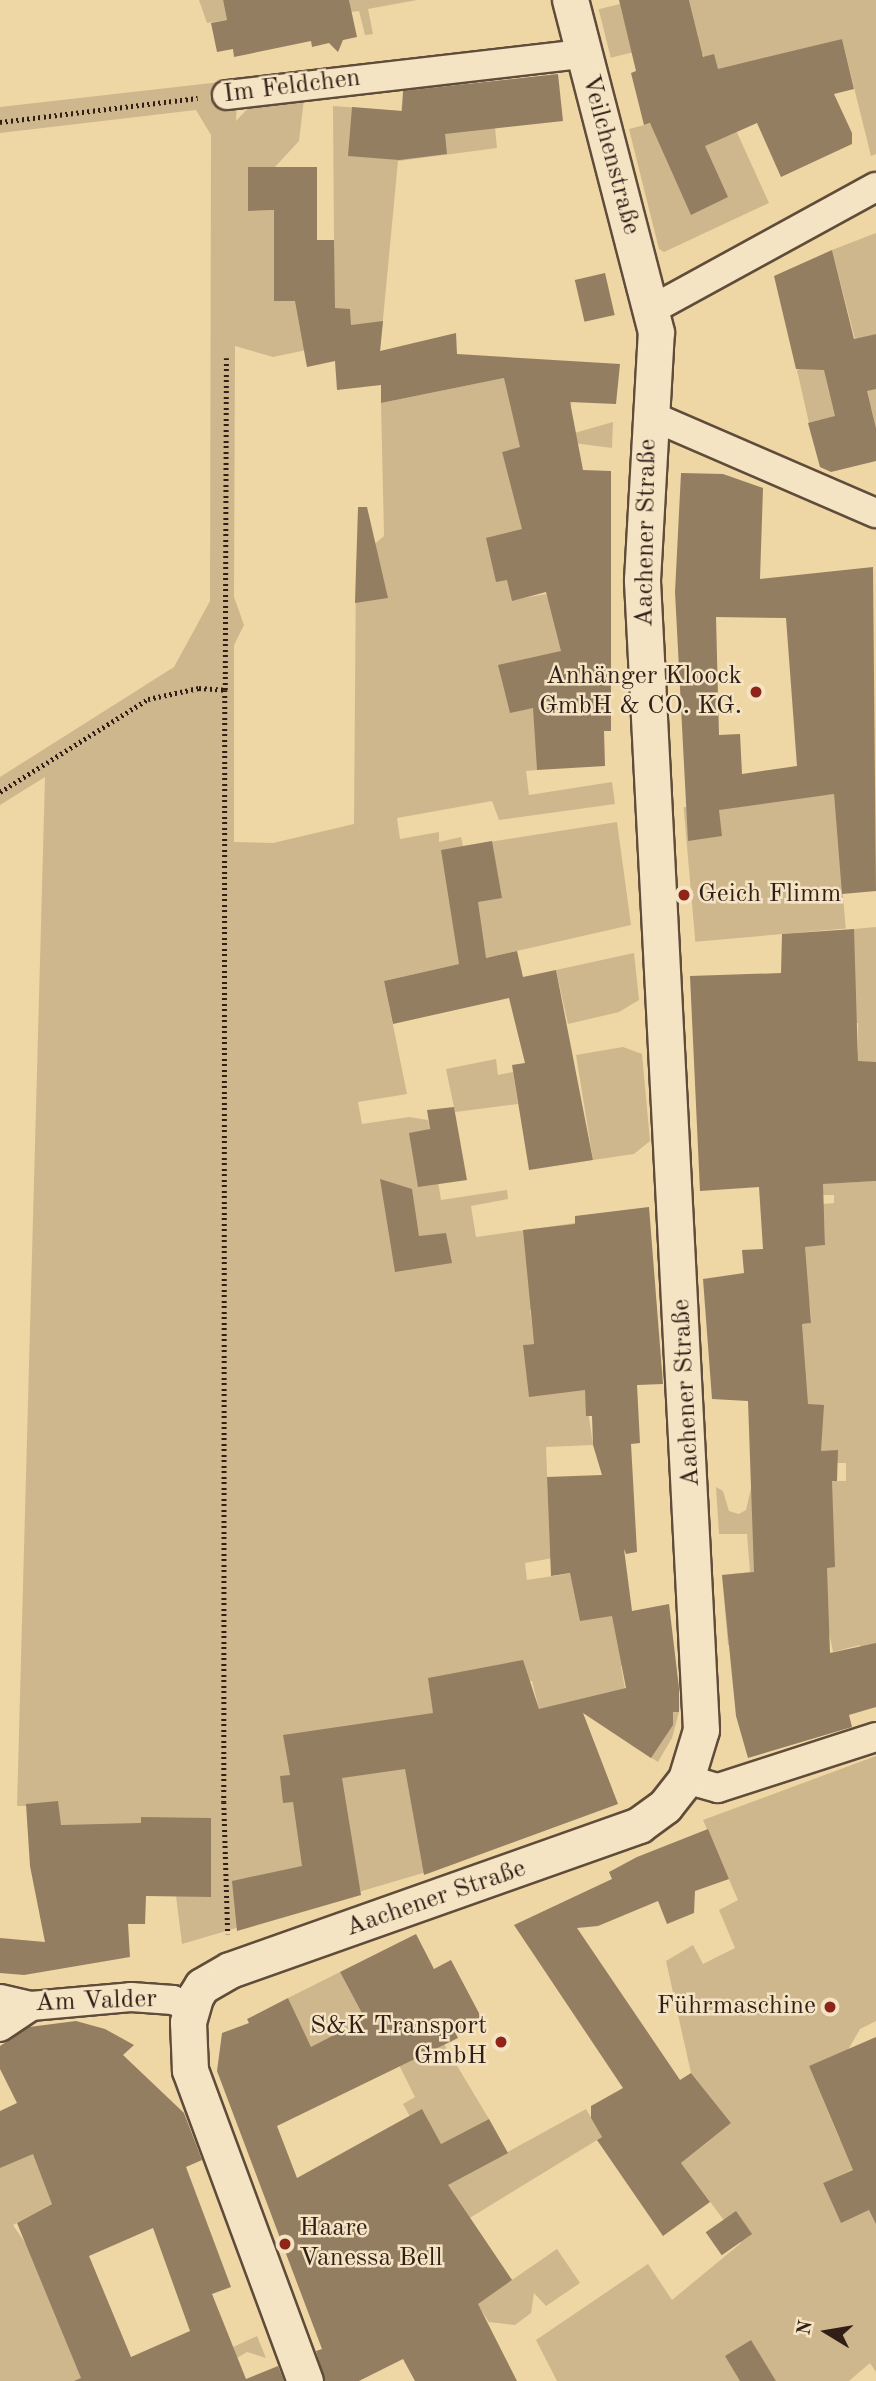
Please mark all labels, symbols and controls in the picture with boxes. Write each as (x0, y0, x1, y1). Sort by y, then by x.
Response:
street label: Im Feldchen (222, 63, 362, 111)
street label: Veilchenstraße (574, 71, 646, 239)
street label: Aachener Straße (630, 439, 664, 627)
place label: Anhänger Kloock GmbH & CO. KG. (539, 661, 742, 722)
marker: Anhänger Kloock GmbH & CO. KG. (748, 684, 764, 700)
place label: Geich Flimm (698, 879, 841, 911)
marker: Geich Flimm (676, 887, 692, 903)
street label: Aachener Straße (666, 1298, 708, 1488)
street label: Aachener Straße (342, 1854, 530, 1944)
street label: Am Valder (35, 1984, 157, 2020)
place label: Führmaschine (656, 1991, 816, 2023)
marker: Führmaschine (822, 1999, 838, 2015)
place label: S&K Transport GmbH (310, 2011, 487, 2072)
marker: S&K Transport GmbH (493, 2034, 509, 2050)
place label: Haare Vanessa Bell (299, 2213, 442, 2274)
marker: Haare Vanessa Bell (277, 2236, 293, 2252)
north arrow (792, 2297, 862, 2367)
text: N (795, 2319, 817, 2337)

